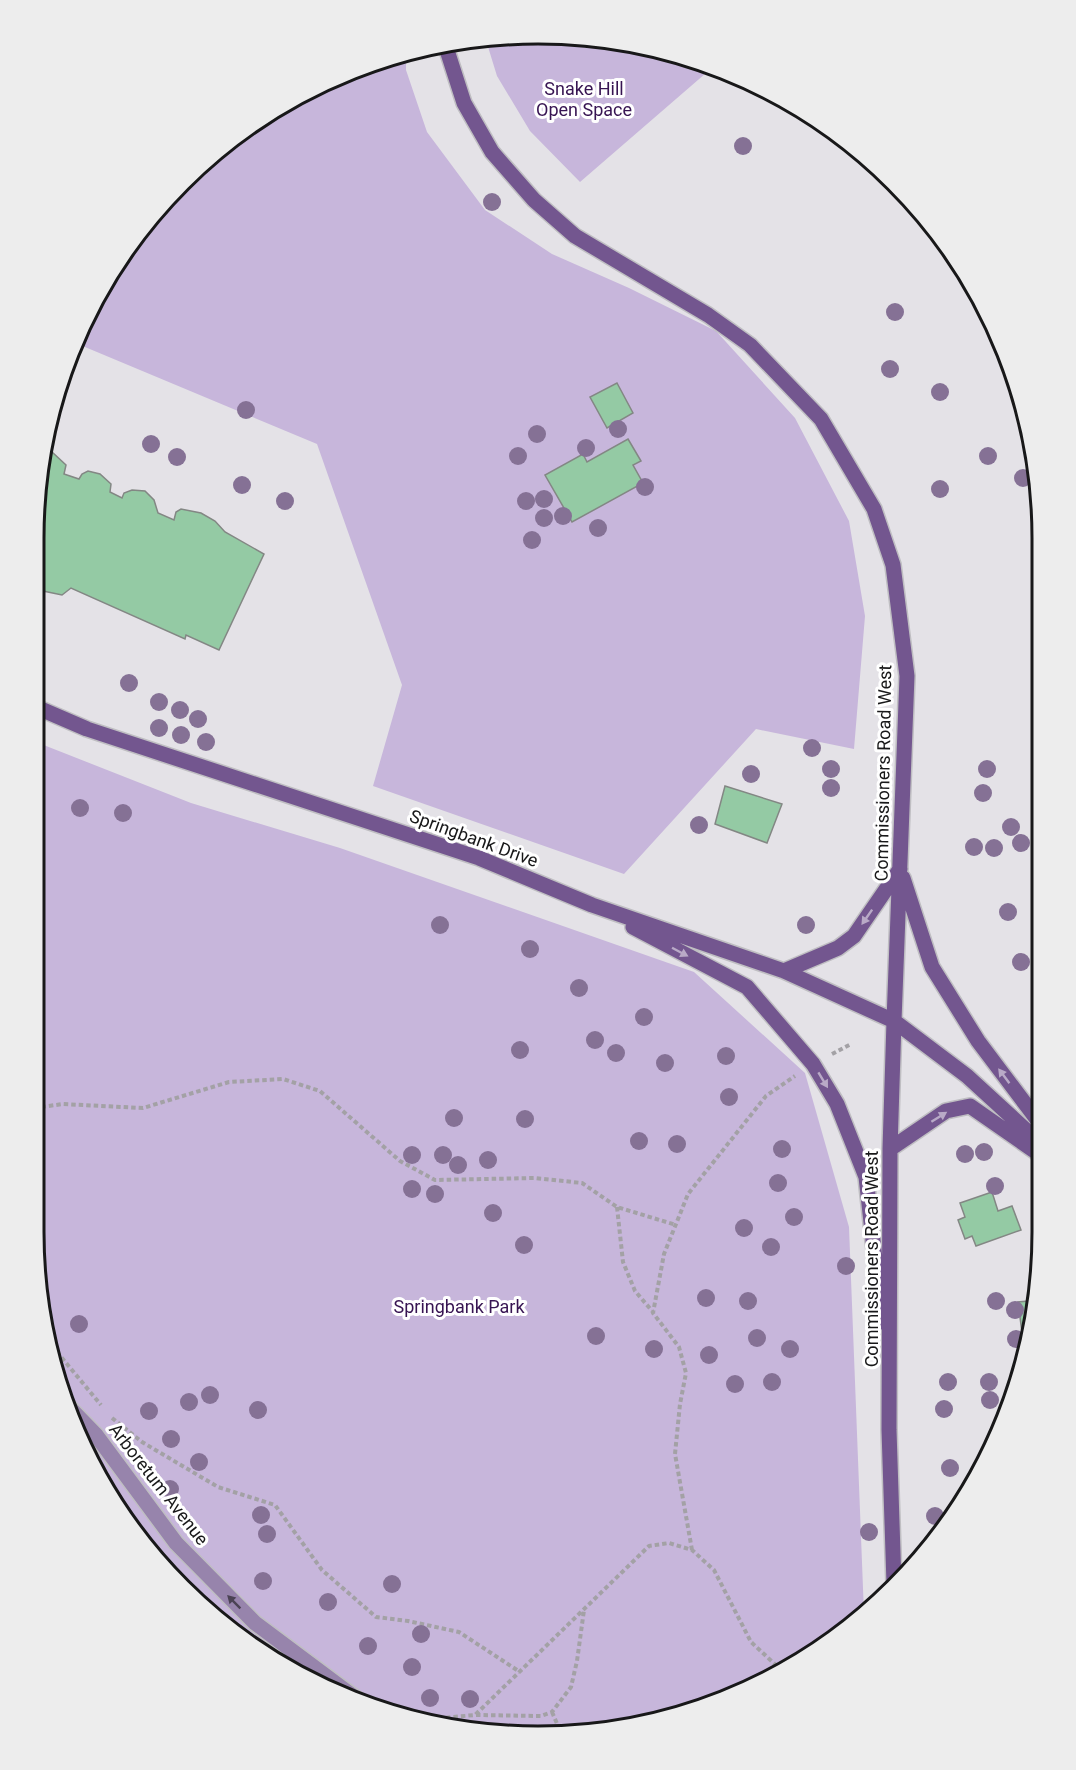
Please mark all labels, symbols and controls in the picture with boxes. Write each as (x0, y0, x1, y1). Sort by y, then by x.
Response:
park label: Snake Hill Open Space (536, 78, 632, 120)
street label: Commissioners Road West (871, 664, 895, 882)
street label: Springbank Drive (407, 805, 541, 871)
one-way arrow (862, 909, 873, 925)
one-way arrow (672, 947, 689, 957)
one-way arrow (998, 1068, 1010, 1084)
one-way arrow (817, 1072, 828, 1088)
one-way arrow (931, 1111, 947, 1122)
street label: Commissioners Road West (861, 1151, 882, 1367)
park label: Springbank Park (393, 1296, 525, 1317)
street label: Arboretum Avenue (105, 1419, 213, 1549)
one-way arrow (228, 1595, 242, 1609)

